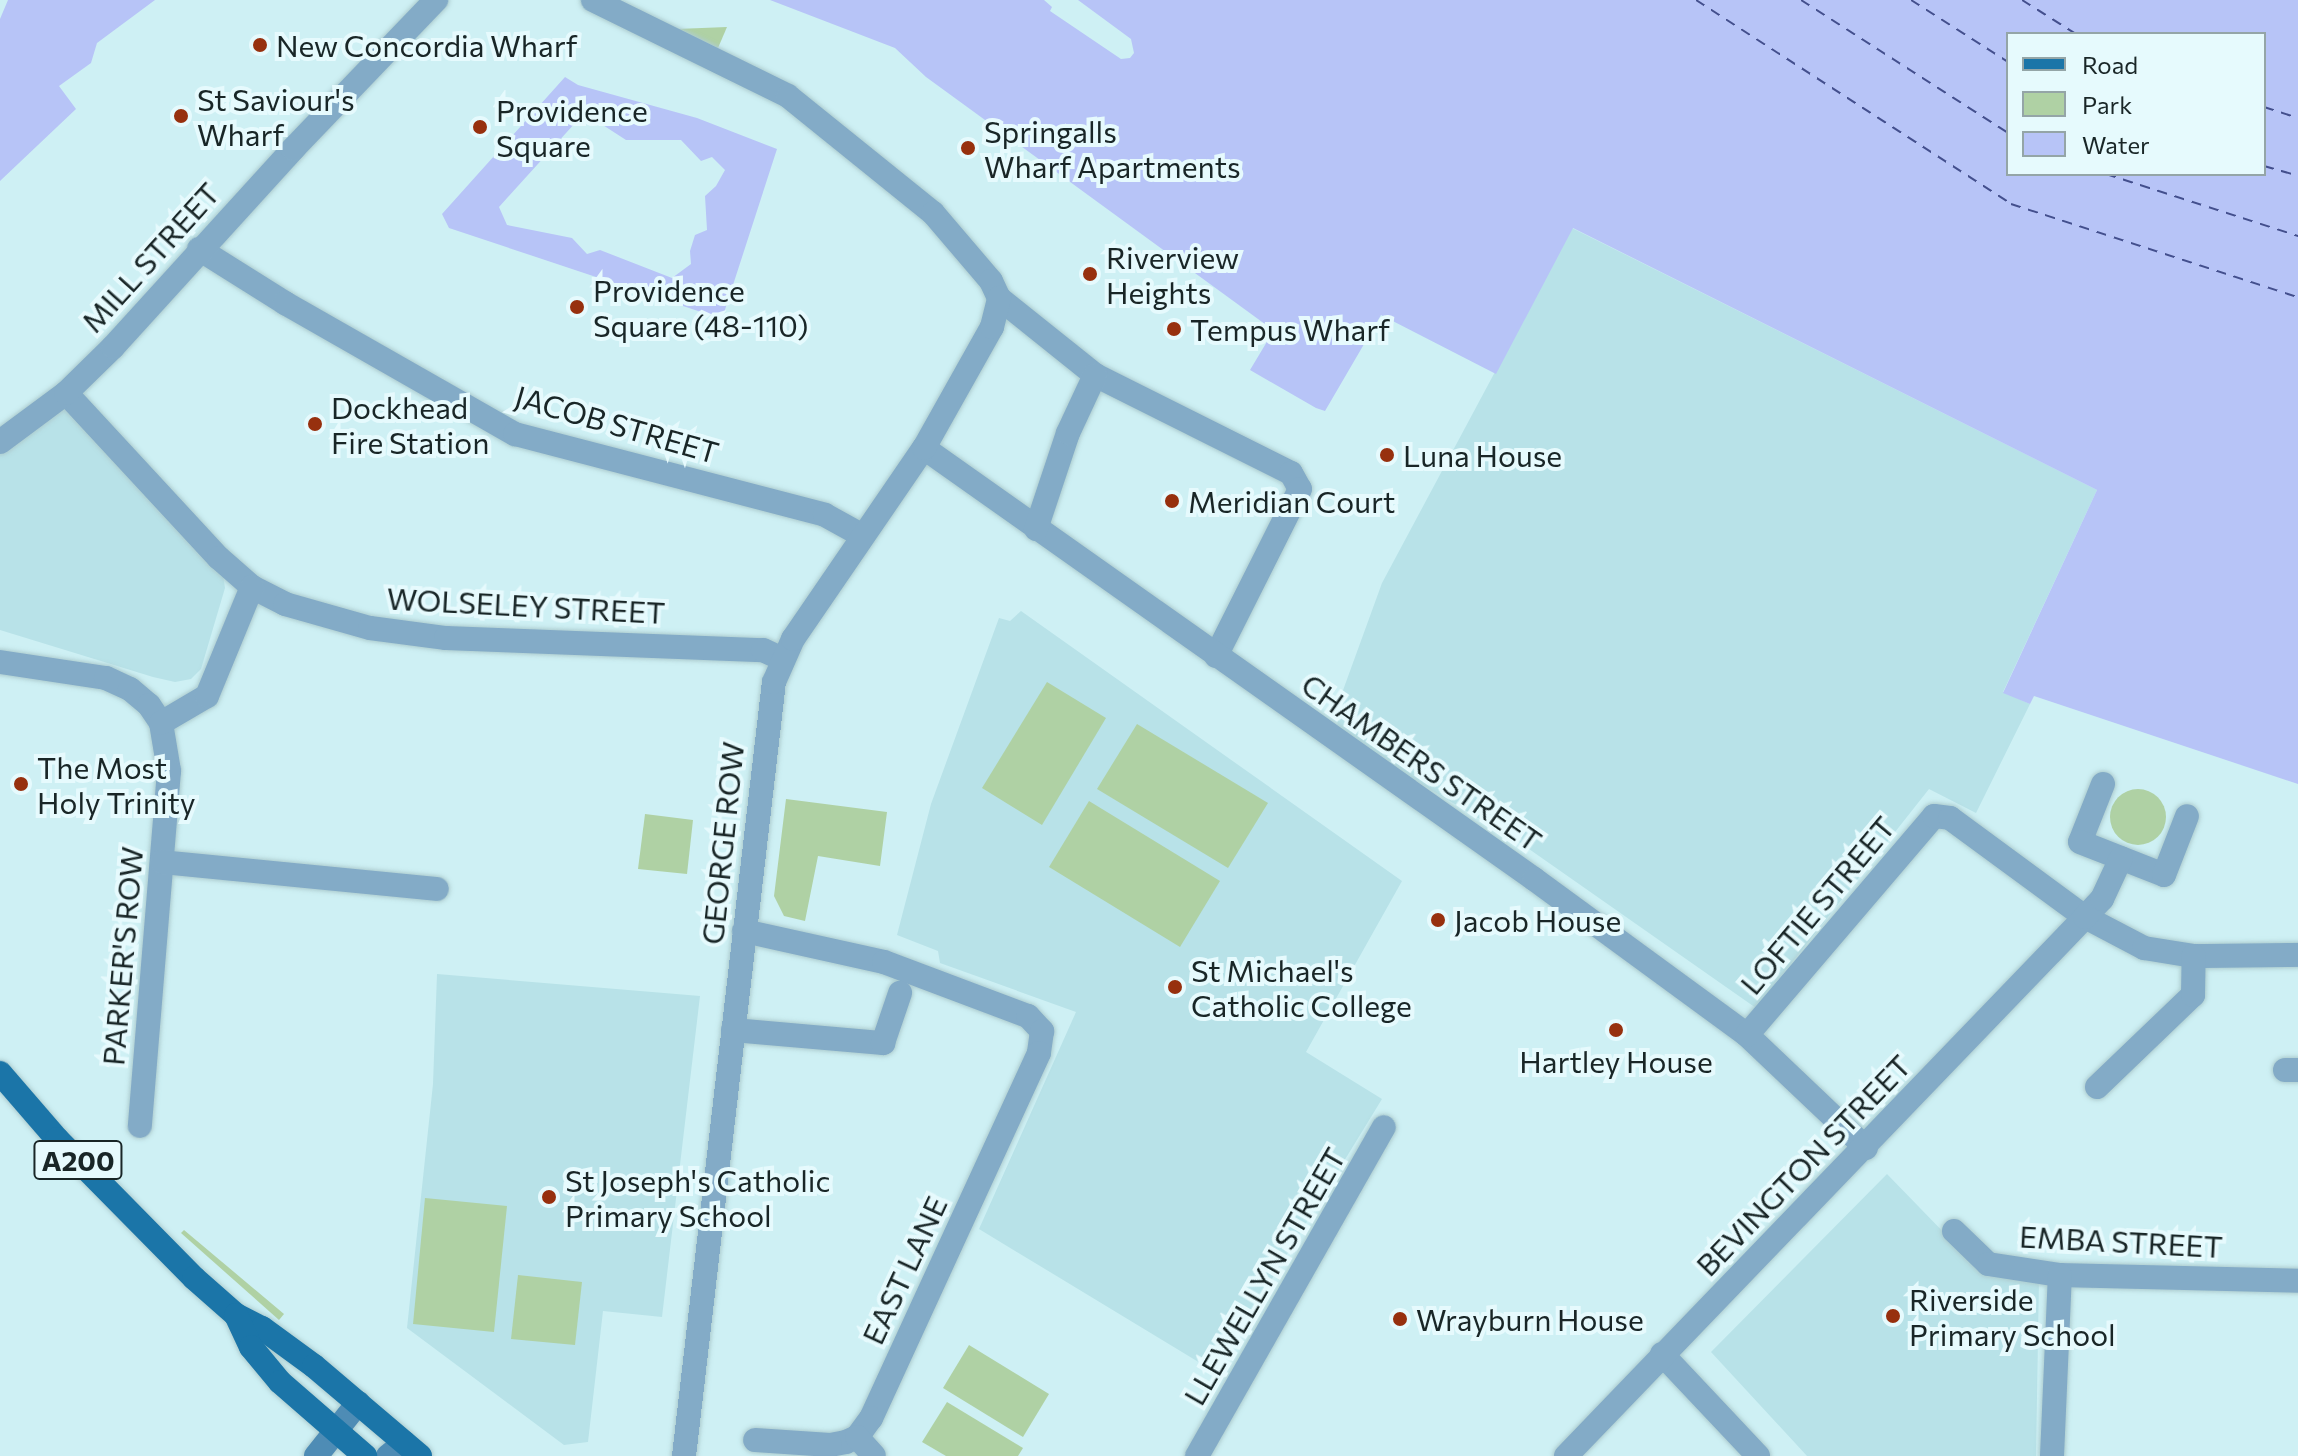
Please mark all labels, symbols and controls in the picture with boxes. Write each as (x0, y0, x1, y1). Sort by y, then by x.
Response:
place label: New Concordia Wharf (276, 27, 577, 63)
legend (2006, 32, 2266, 176)
marker: New Concordia Wharf (251, 36, 269, 54)
text: Road (2082, 50, 2138, 79)
place label: St Saviour's Wharf (197, 81, 355, 152)
text: Park (2082, 90, 2132, 119)
place label: Providence Square (496, 92, 648, 162)
marker: St Saviour's Wharf (172, 107, 190, 125)
place label: Springalls Wharf Apartments (984, 113, 1241, 184)
marker: Providence Square (471, 118, 489, 136)
text: Water (2082, 130, 2150, 159)
marker: Springalls Wharf Apartments (959, 139, 977, 157)
street label: MILL STREET (74, 175, 226, 339)
place label: Riverview Heights (1106, 239, 1239, 310)
marker: Riverview Heights (1081, 265, 1099, 283)
place label: Providence Square (48-110) (593, 272, 809, 342)
marker: Providence Square (48-110) (568, 298, 586, 316)
place label: Tempus Wharf (1190, 311, 1390, 347)
marker: Tempus Wharf (1165, 320, 1183, 338)
street label: JACOB STREET (511, 378, 723, 470)
place label: Dockhead Fire Station (331, 389, 489, 460)
marker: Dockhead Fire Station (306, 415, 324, 433)
place label: Luna House (1403, 437, 1562, 473)
marker: Luna House (1378, 446, 1396, 464)
place label: Meridian Court (1188, 483, 1395, 519)
marker: Meridian Court (1163, 492, 1181, 510)
street label: WOLSELEY STREET (386, 580, 666, 630)
street label: CHAMBERS STREET (1295, 666, 1549, 858)
street label: GEORGE ROW (693, 740, 751, 946)
place label: The Most Holy Trinity (37, 749, 195, 820)
marker: The Most Holy Trinity (12, 775, 30, 793)
street label: LOFTIE STREET (1732, 809, 1902, 1001)
street label: PARKER'S ROW (94, 845, 150, 1067)
place label: Jacob House (1454, 902, 1621, 938)
marker: Jacob House (1429, 911, 1447, 929)
place label: St Michael's Catholic College (1191, 952, 1412, 1022)
marker: St Michael's Catholic College (1166, 978, 1184, 996)
marker: Hartley House (1607, 1021, 1625, 1039)
place label: Hartley House (1519, 1043, 1713, 1079)
street label: BEVINGTON STREET (1688, 1047, 1918, 1283)
road number: A200 (32, 1136, 124, 1184)
street label: LLEWELLYN STREET (1176, 1141, 1352, 1411)
place label: St Joseph's Catholic Primary School (565, 1162, 830, 1232)
marker: St Joseph's Catholic Primary School (540, 1188, 558, 1206)
street label: EAST LANE (854, 1190, 954, 1350)
street label: EMBA STREET (2018, 1218, 2224, 1264)
place label: Riverside Primary School (1909, 1281, 2116, 1352)
place label: Wrayburn House (1416, 1301, 1644, 1337)
marker: Riverside Primary School (1884, 1307, 1902, 1325)
marker: Wrayburn House (1391, 1310, 1409, 1328)

